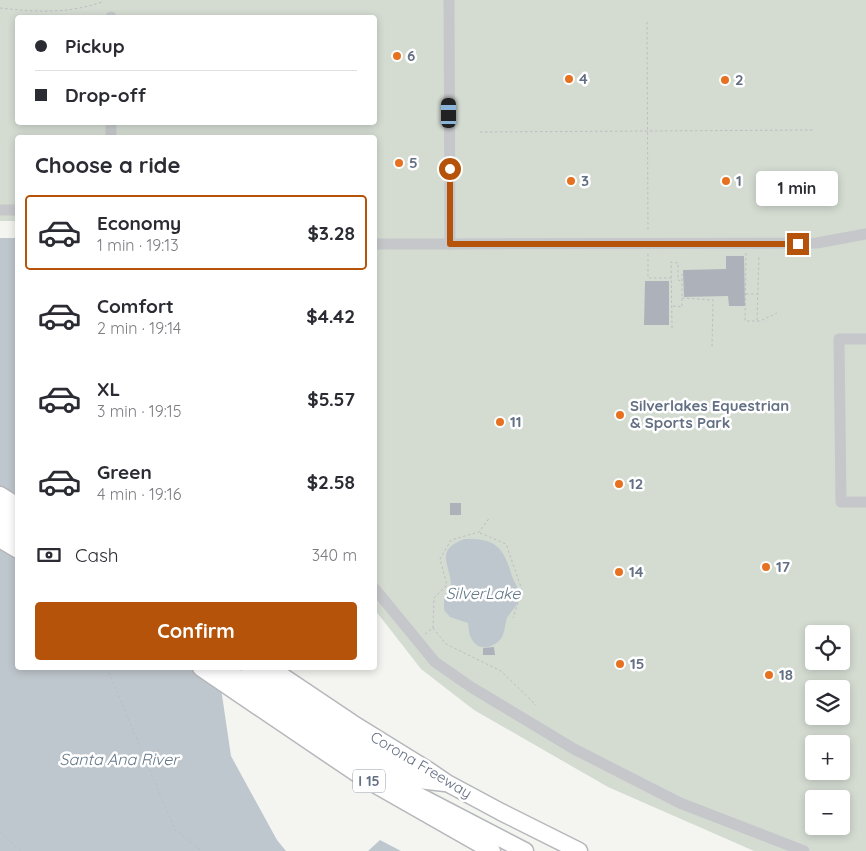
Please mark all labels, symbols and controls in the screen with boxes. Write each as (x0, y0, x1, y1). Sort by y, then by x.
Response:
text: Pickup (65, 34, 125, 58)
place label: 6 (407, 46, 415, 65)
marker: 6 (391, 50, 403, 62)
place label: 4 (579, 69, 588, 88)
place label: 2 (735, 70, 744, 89)
marker: 4 (563, 73, 575, 85)
marker: 2 (719, 74, 731, 86)
text: Drop-off (65, 83, 146, 107)
car (441, 98, 456, 128)
text: Choose a ride (35, 151, 180, 179)
place label: 5 (409, 153, 418, 172)
marker: 5 (393, 157, 405, 169)
route start (439, 158, 461, 180)
place label: 3 (581, 171, 589, 190)
place label: 1 (736, 171, 742, 190)
callout: 1 min (757, 172, 839, 206)
marker: 3 (565, 175, 577, 187)
marker: 1 (720, 175, 732, 187)
text: 1 min (778, 178, 816, 198)
icon: car (37, 210, 82, 255)
text: Economy (97, 211, 181, 235)
text: $3.28 (307, 221, 355, 245)
route end (787, 233, 809, 255)
text: 1 min · 19:13 (97, 235, 179, 255)
icon: car (37, 293, 82, 338)
text: Comfort (97, 294, 174, 318)
text: $4.42 (306, 304, 355, 328)
text: 2 min · 19:14 (97, 318, 181, 338)
icon: car (37, 376, 82, 421)
text: XL (97, 377, 120, 401)
text: $5.57 (307, 387, 355, 411)
place label: Silverlakes Equestrian & Sports Park (630, 396, 789, 432)
text: 3 min · 19:15 (97, 401, 181, 421)
marker: Silverlakes Equestrian & Sports Park (614, 409, 626, 421)
place label: 11 (510, 412, 522, 431)
marker: 11 (494, 416, 506, 428)
icon: car (37, 459, 82, 504)
text: Green (97, 460, 152, 484)
text: $2.58 (307, 470, 355, 494)
place label: 12 (629, 474, 643, 493)
marker: 12 (613, 478, 625, 490)
text: 4 min · 19:16 (97, 484, 181, 504)
icon: cash (35, 541, 63, 569)
text: Cash (75, 543, 119, 567)
text: 340 m (312, 545, 357, 565)
place label: 17 (776, 557, 790, 576)
marker: 17 (760, 561, 772, 573)
place label: 14 (629, 562, 644, 581)
marker: 14 (613, 566, 625, 578)
water label: SilverLake (446, 583, 521, 603)
button: Confirm (35, 602, 357, 660)
map controls (805, 625, 850, 835)
button: locate (805, 625, 850, 670)
place label: 15 (630, 654, 644, 673)
marker: 15 (614, 658, 626, 670)
place label: 18 (779, 665, 793, 684)
marker: 18 (763, 669, 775, 681)
button: layers (805, 680, 850, 725)
street label: Corona Freeway (367, 727, 475, 802)
button: + (805, 735, 850, 780)
water label: Santa Ana River (60, 749, 180, 769)
road number: I 15 (353, 769, 385, 792)
button: − (805, 790, 850, 835)

